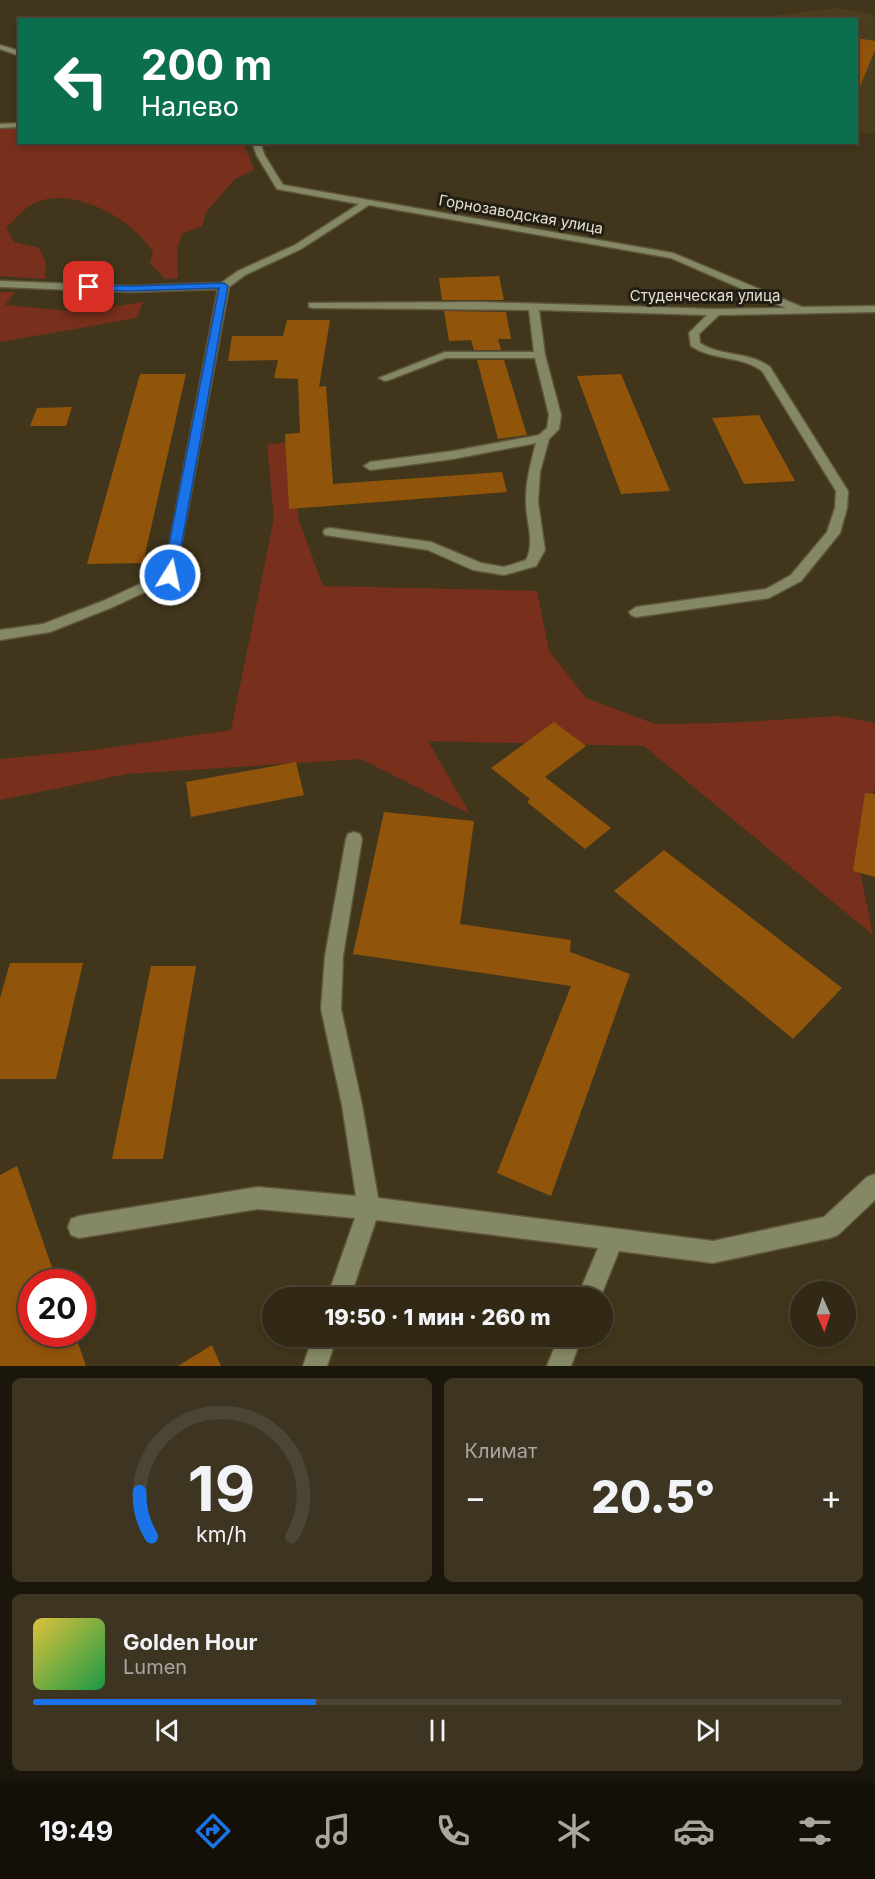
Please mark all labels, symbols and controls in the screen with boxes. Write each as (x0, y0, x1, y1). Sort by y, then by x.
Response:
text: 200 m (141, 39, 272, 90)
icon: left (42, 42, 120, 120)
text: Налево (141, 90, 239, 123)
street label: Горнозаводская улица (437, 190, 605, 238)
pin (63, 261, 114, 312)
icon: arrive (72, 270, 105, 303)
street label: Студенческая улица (630, 286, 780, 305)
position arrow (138, 543, 202, 607)
speed limit sign: 20 (18, 1269, 96, 1347)
north arrow (790, 1281, 856, 1347)
map controls (790, 1281, 856, 1347)
text: 19:50 · 1 мин · 260 m (324, 1304, 551, 1330)
text: Климат (465, 1439, 537, 1463)
text: 19 (188, 1451, 255, 1526)
text: 20.5° (591, 1469, 715, 1524)
text: − (465, 1477, 486, 1517)
text: + (820, 1477, 842, 1517)
text: km/h (196, 1521, 247, 1547)
text: Golden Hour (123, 1629, 257, 1655)
text: Lumen (123, 1655, 187, 1679)
icon: previous (151, 1714, 184, 1747)
icon: pause (421, 1714, 454, 1747)
icon: next (691, 1714, 724, 1747)
icon: directions (192, 1810, 234, 1852)
icon: music (312, 1810, 354, 1852)
icon: phone (432, 1810, 474, 1852)
icon: climate (553, 1810, 595, 1852)
icon: car (673, 1810, 715, 1852)
icon: filters (794, 1810, 836, 1852)
text: 19:49 (39, 1815, 113, 1848)

